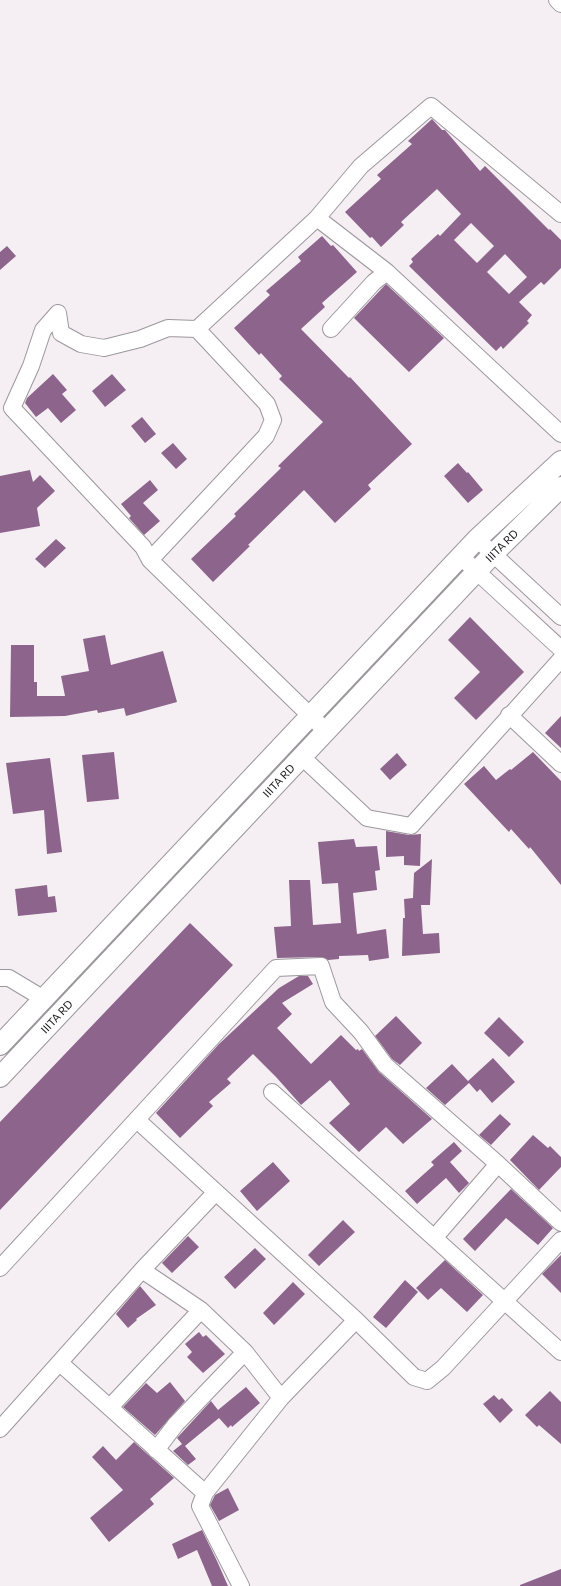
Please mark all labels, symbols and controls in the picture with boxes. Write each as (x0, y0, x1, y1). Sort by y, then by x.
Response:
street label: IIITA RD (483, 527, 521, 565)
street label: IIITA RD (260, 762, 298, 800)
street label: IIITA RD (38, 998, 76, 1036)

